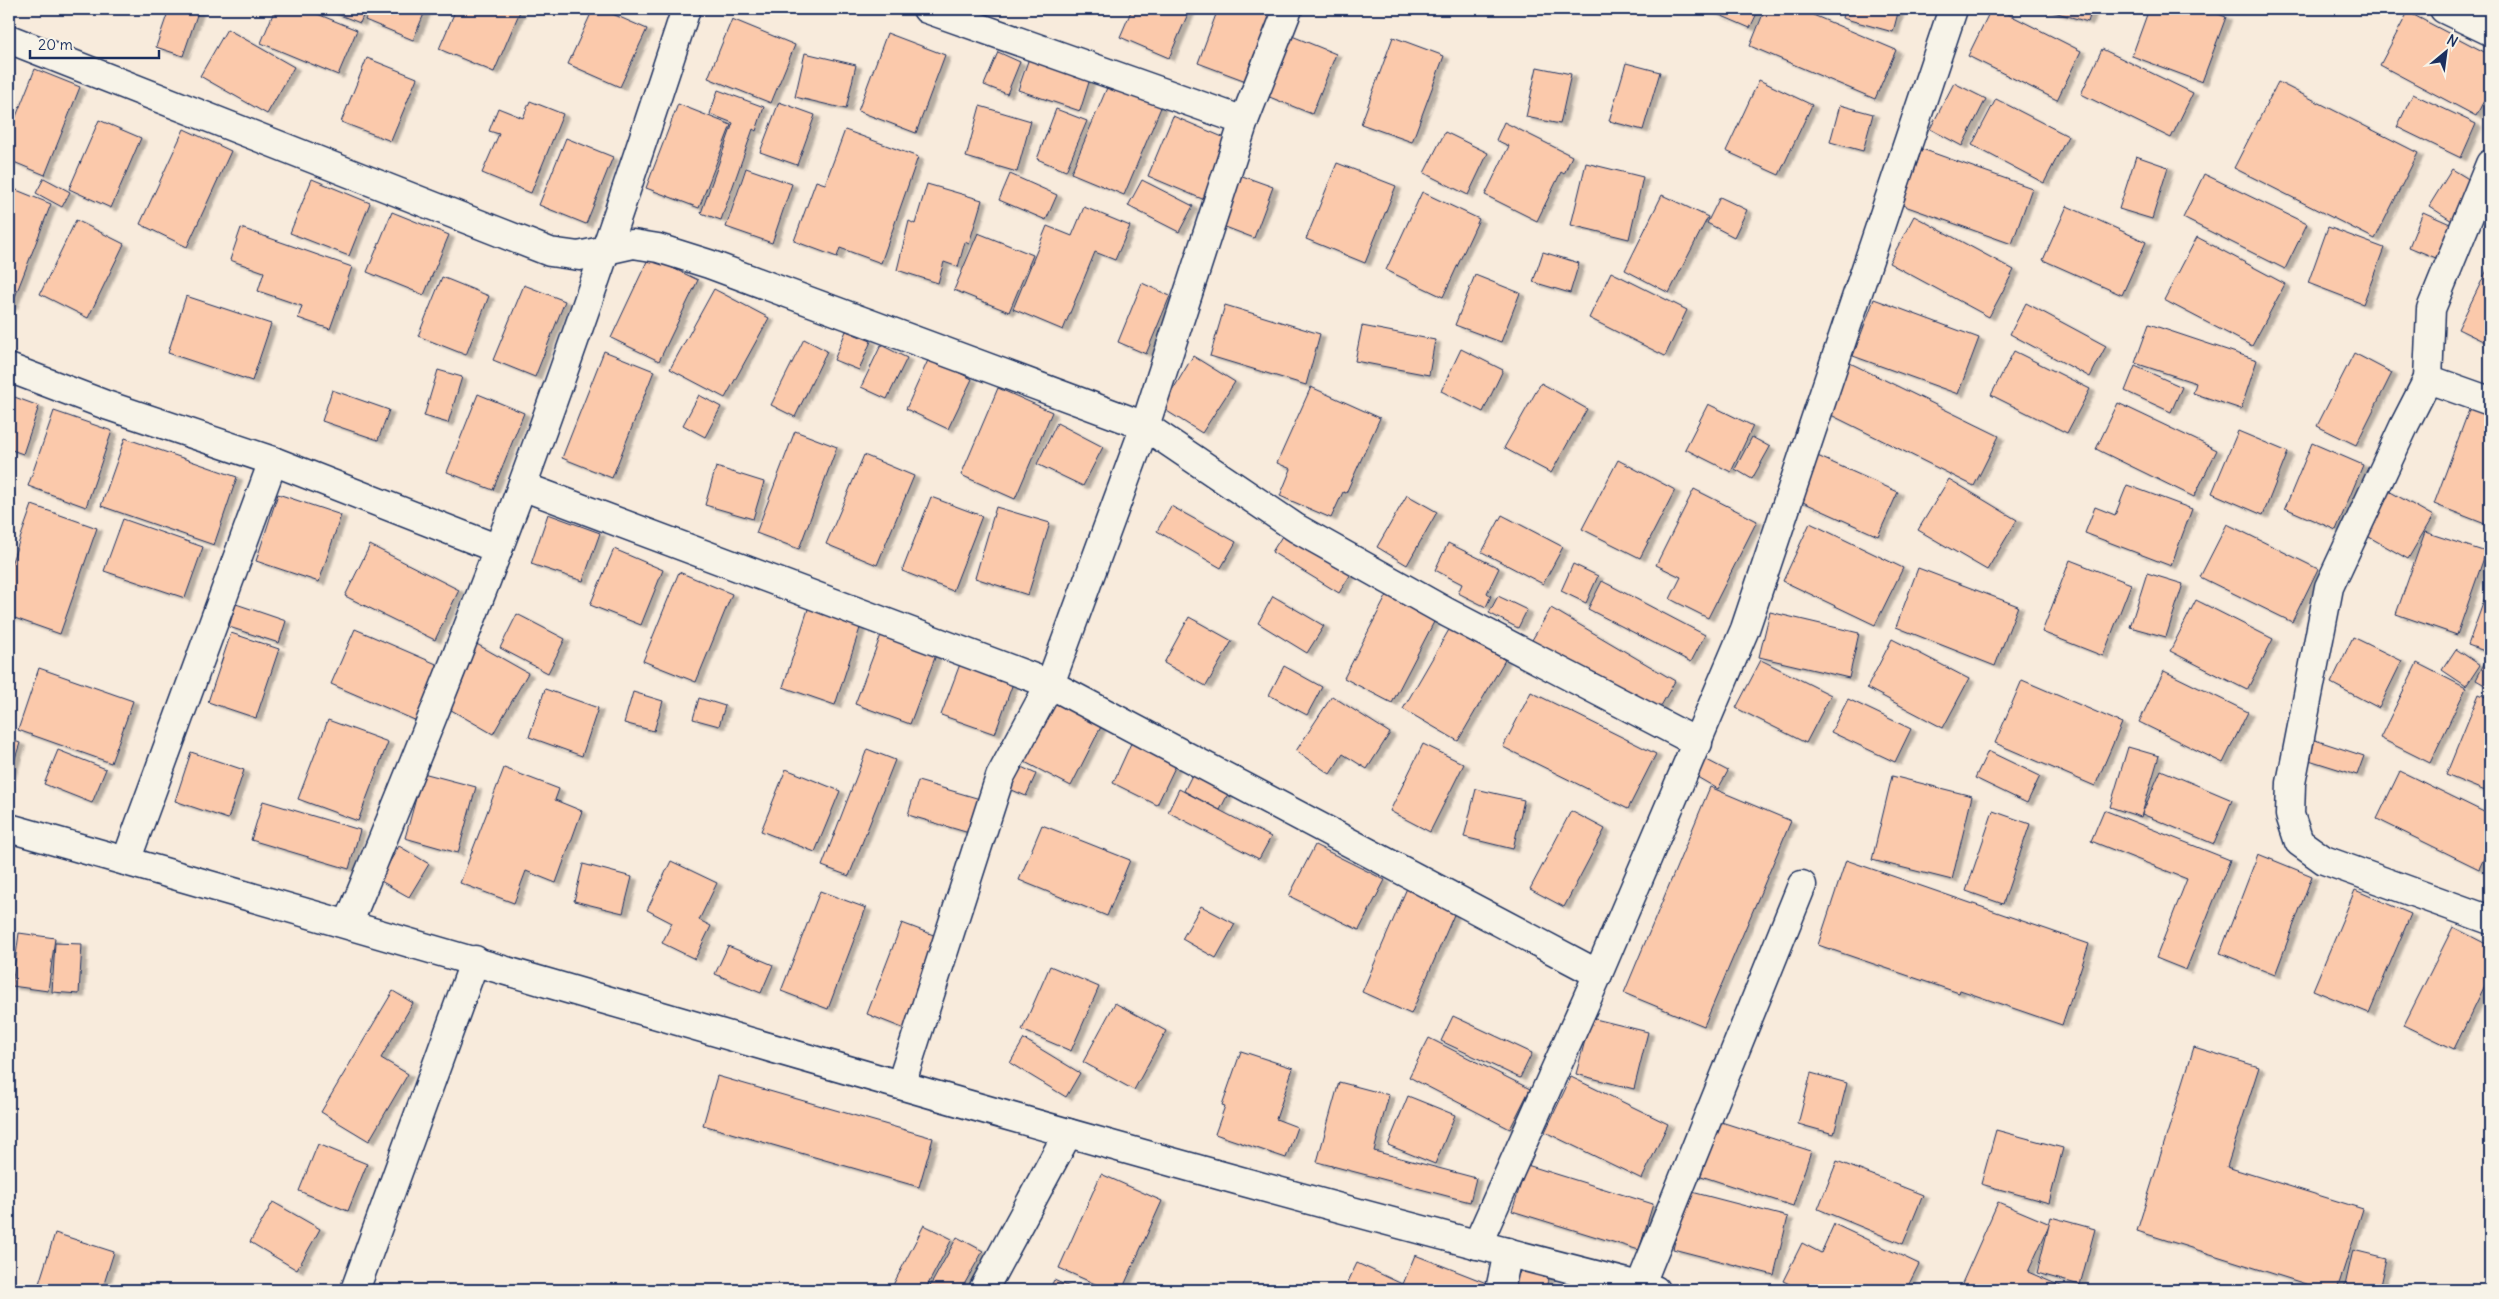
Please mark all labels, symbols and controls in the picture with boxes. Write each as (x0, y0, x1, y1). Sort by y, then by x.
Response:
scale bar (30, 28, 159, 60)
north arrow (2422, 28, 2472, 78)
text: N (2444, 30, 2461, 51)
text: 20 m (38, 35, 73, 54)

